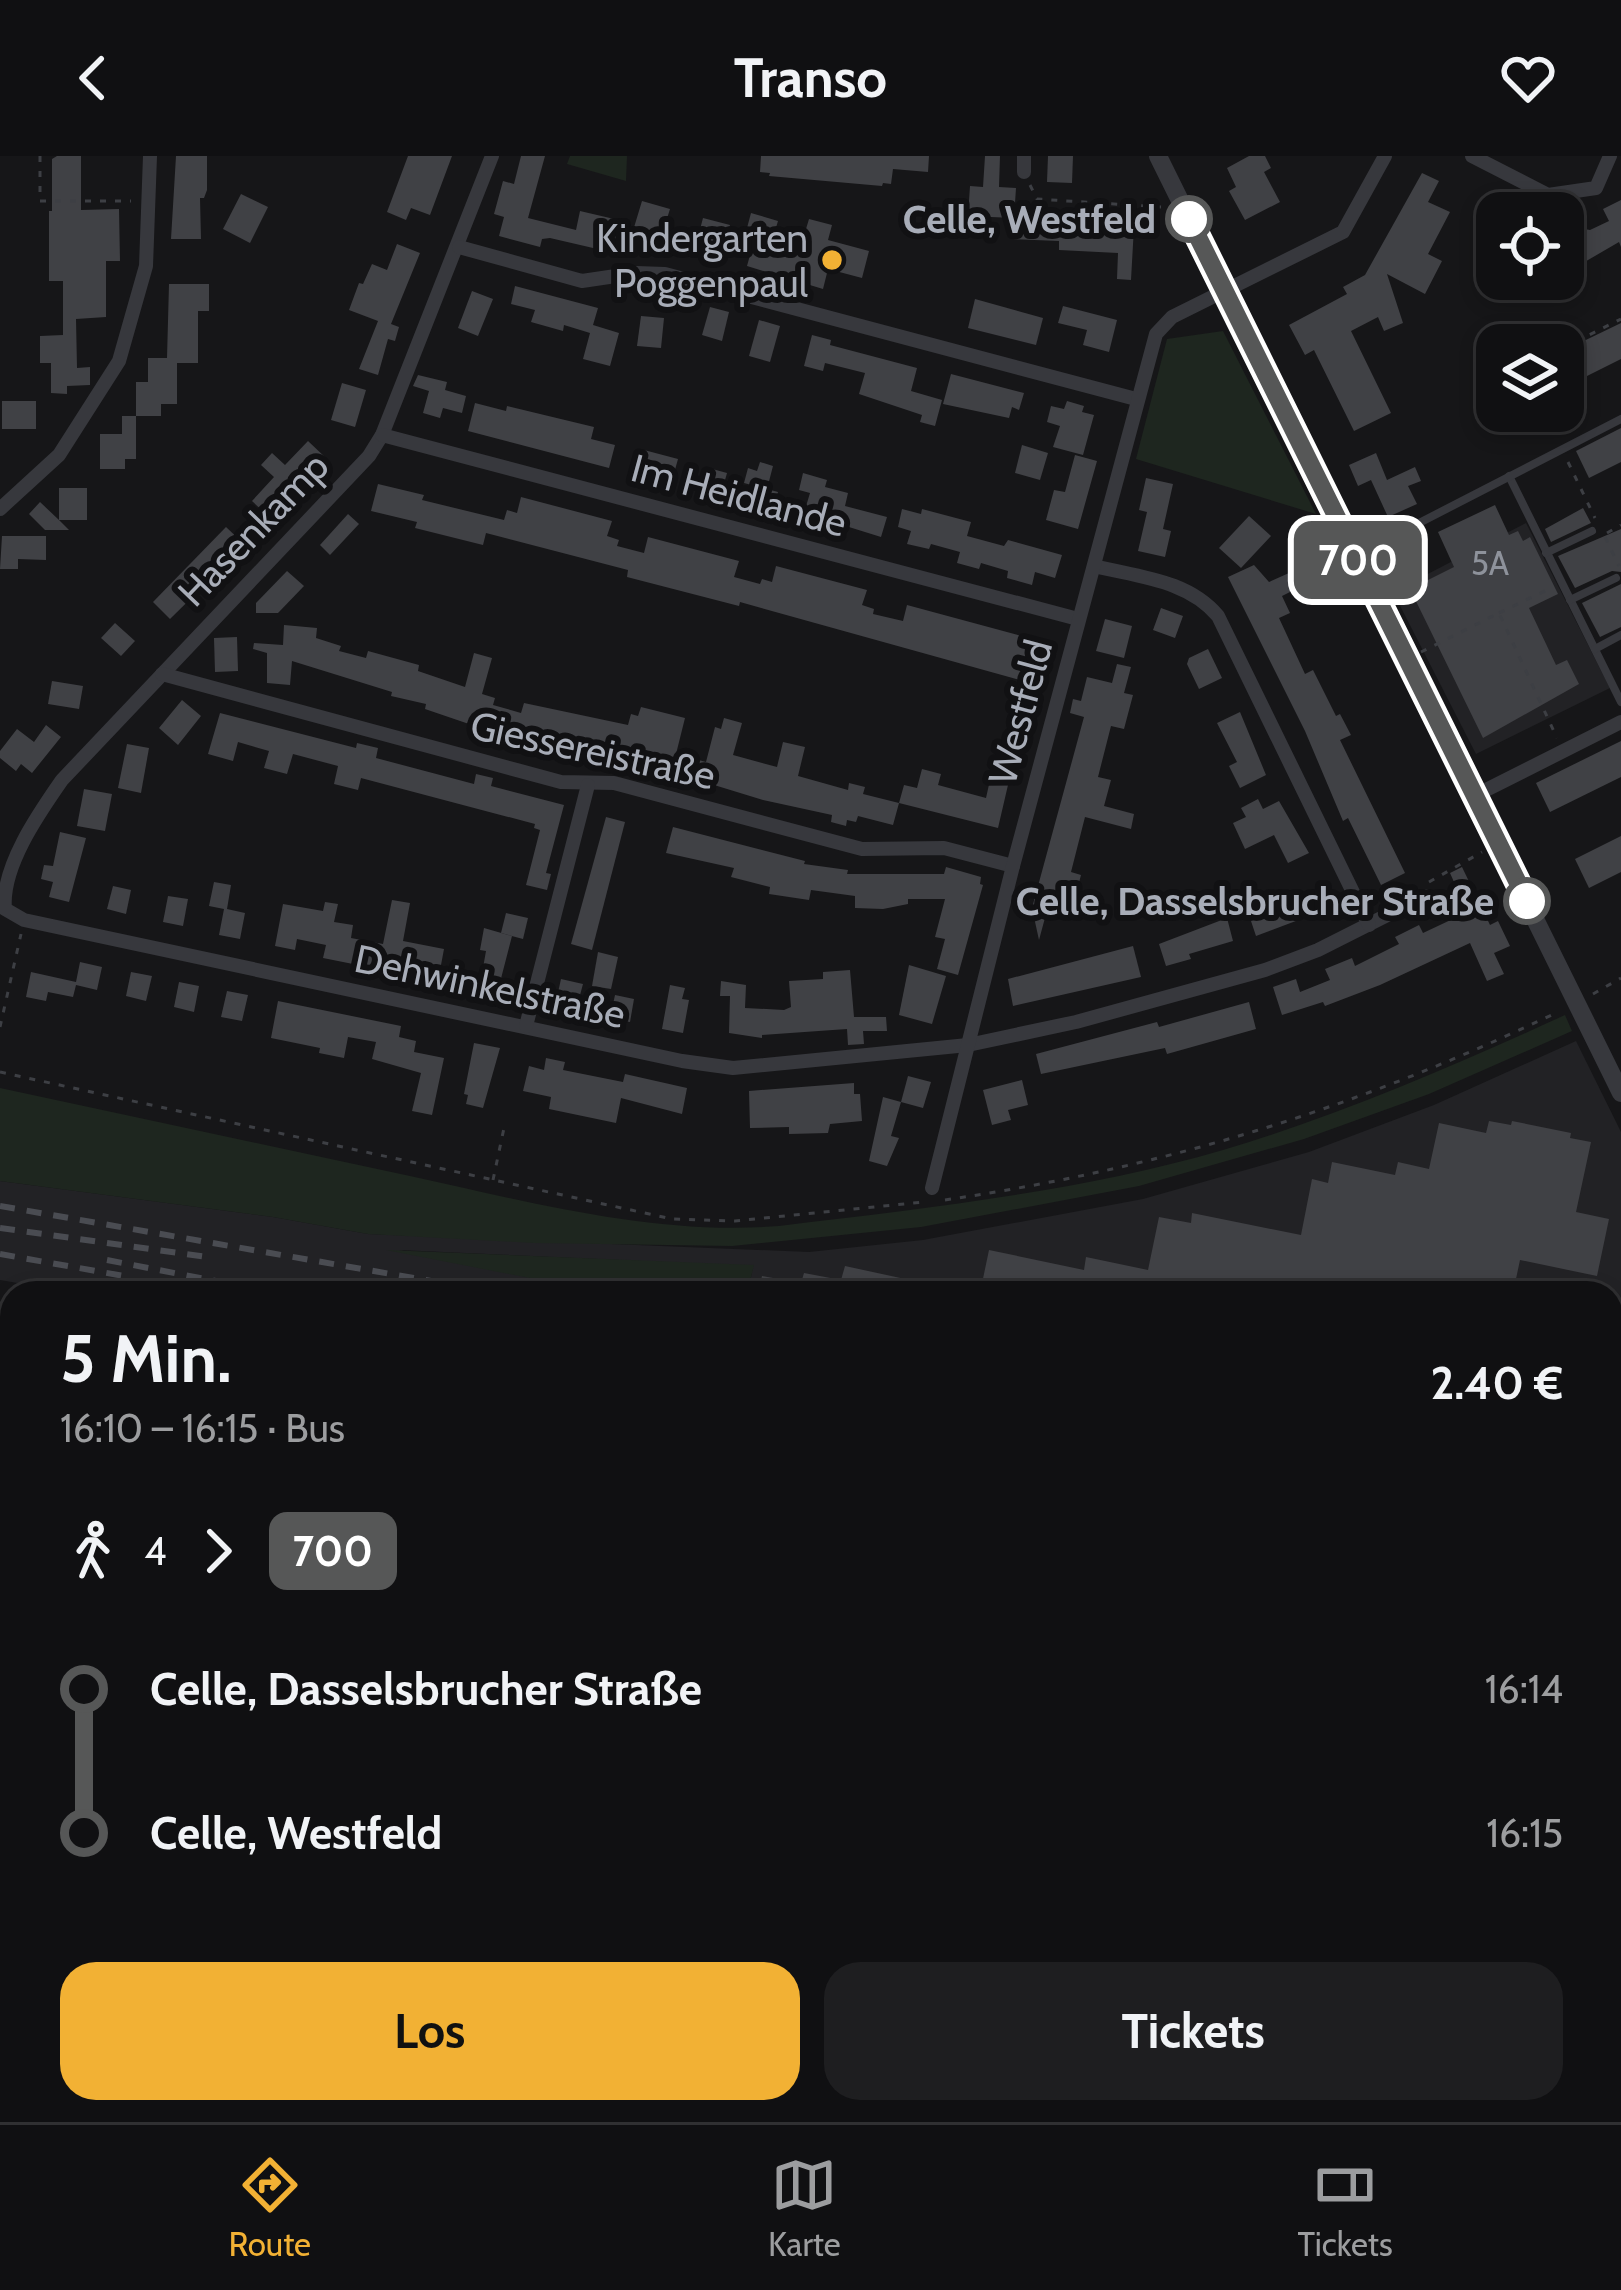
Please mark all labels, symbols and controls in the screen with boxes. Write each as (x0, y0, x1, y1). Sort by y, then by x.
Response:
icon: back (60, 45, 126, 111)
text: Transo (734, 45, 887, 111)
icon: heart (1495, 45, 1561, 111)
map controls (1476, 192, 1584, 432)
button: locate (1476, 192, 1584, 300)
place label: Celle, Westfeld (903, 195, 1156, 243)
marker: Celle, Westfeld (1167, 197, 1211, 241)
place label: Kindergarten Poggenpaul (596, 214, 808, 307)
marker: Kindergarten Poggenpaul (819, 247, 845, 273)
button: layers (1476, 324, 1584, 432)
street label: Hasenkamp (168, 442, 338, 616)
street label: Im Heidlande (626, 443, 852, 547)
line badge: 700 (1289, 521, 1427, 599)
text: 700 (1318, 534, 1398, 586)
house number: 5A (1471, 543, 1510, 583)
street label: Westfeld (978, 634, 1062, 790)
street label: Giessereistraße (466, 701, 720, 799)
place label: Celle, Dasselsbrucher Straße (1016, 877, 1494, 925)
marker: Celle, Dasselsbrucher Straße (1505, 879, 1549, 923)
street label: Dehwinkelstraße (350, 934, 630, 1038)
text: 5 Min. (60, 1318, 232, 1399)
text: 2.40 € (1431, 1356, 1563, 1410)
text: 16:10 – 16:15 · Bus (60, 1404, 345, 1452)
icon: walk (60, 1518, 126, 1584)
icon: forward (185, 1518, 251, 1584)
text: 700 (293, 1525, 373, 1577)
text: 4 (144, 1527, 167, 1575)
text: Celle, Dasselsbrucher Straße (150, 1662, 702, 1716)
text: 16:14 (1485, 1665, 1563, 1713)
text: Celle, Westfeld (150, 1806, 442, 1860)
text: 16:15 (1486, 1809, 1563, 1857)
button: Los (60, 1962, 800, 2100)
button: Tickets (824, 1962, 1563, 2100)
tab: Route (228, 2152, 311, 2264)
tab: Karte (768, 2152, 841, 2264)
tab: Tickets (1298, 2152, 1393, 2264)

